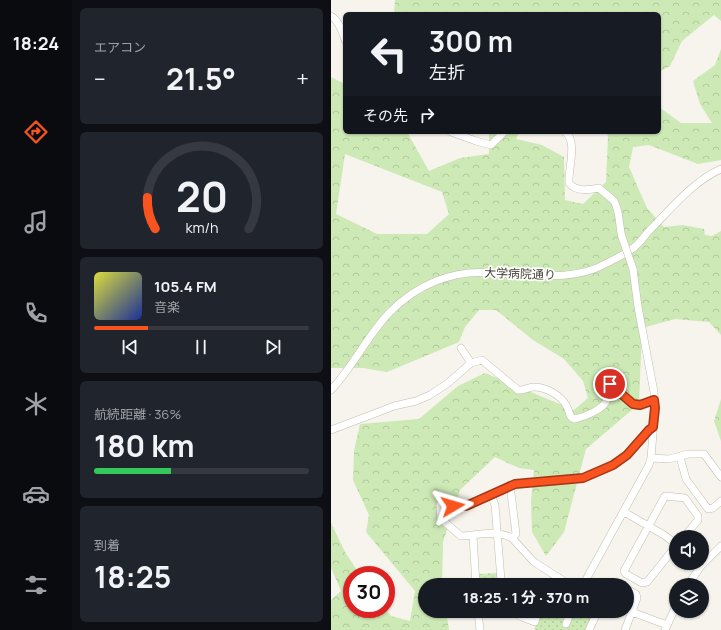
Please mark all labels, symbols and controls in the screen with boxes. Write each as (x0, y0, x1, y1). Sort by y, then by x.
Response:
text: 300 m (429, 22, 513, 60)
icon: left (363, 28, 415, 80)
text: 18:24 (13, 31, 59, 55)
text: エアコン (94, 38, 146, 56)
text: 21.5° (166, 58, 236, 99)
text: 左折 (429, 60, 465, 84)
text: − (94, 64, 106, 94)
text: + (296, 64, 309, 94)
icon: right (416, 104, 438, 126)
text: その先 (363, 105, 408, 126)
icon: directions (22, 118, 50, 146)
text: 20 (175, 167, 228, 223)
icon: music (22, 208, 50, 236)
text: km/h (185, 217, 218, 236)
street label: 大学病院通り (484, 264, 556, 283)
text: 105.4 FM (154, 276, 217, 297)
text: 音楽 (154, 298, 180, 316)
icon: phone (22, 299, 50, 327)
icon: previous (119, 336, 141, 358)
icon: pause (190, 336, 212, 358)
icon: next (262, 336, 284, 358)
pin (593, 367, 627, 401)
icon: arrive (599, 373, 621, 395)
icon: climate (22, 390, 50, 418)
text: 航続距離 · 36% (94, 405, 181, 423)
text: 180 km (94, 425, 194, 466)
icon: car (22, 480, 50, 508)
position arrow (432, 485, 474, 527)
map controls (669, 530, 709, 618)
button: sound (669, 530, 709, 570)
text: 到着 (94, 536, 120, 554)
text: 18:25 (94, 556, 171, 597)
speed limit sign: 30 (343, 566, 395, 618)
icon: filters (22, 571, 50, 599)
button: layers (669, 578, 709, 618)
text: 18:25 · 1 分 · 370 m (463, 587, 589, 608)

